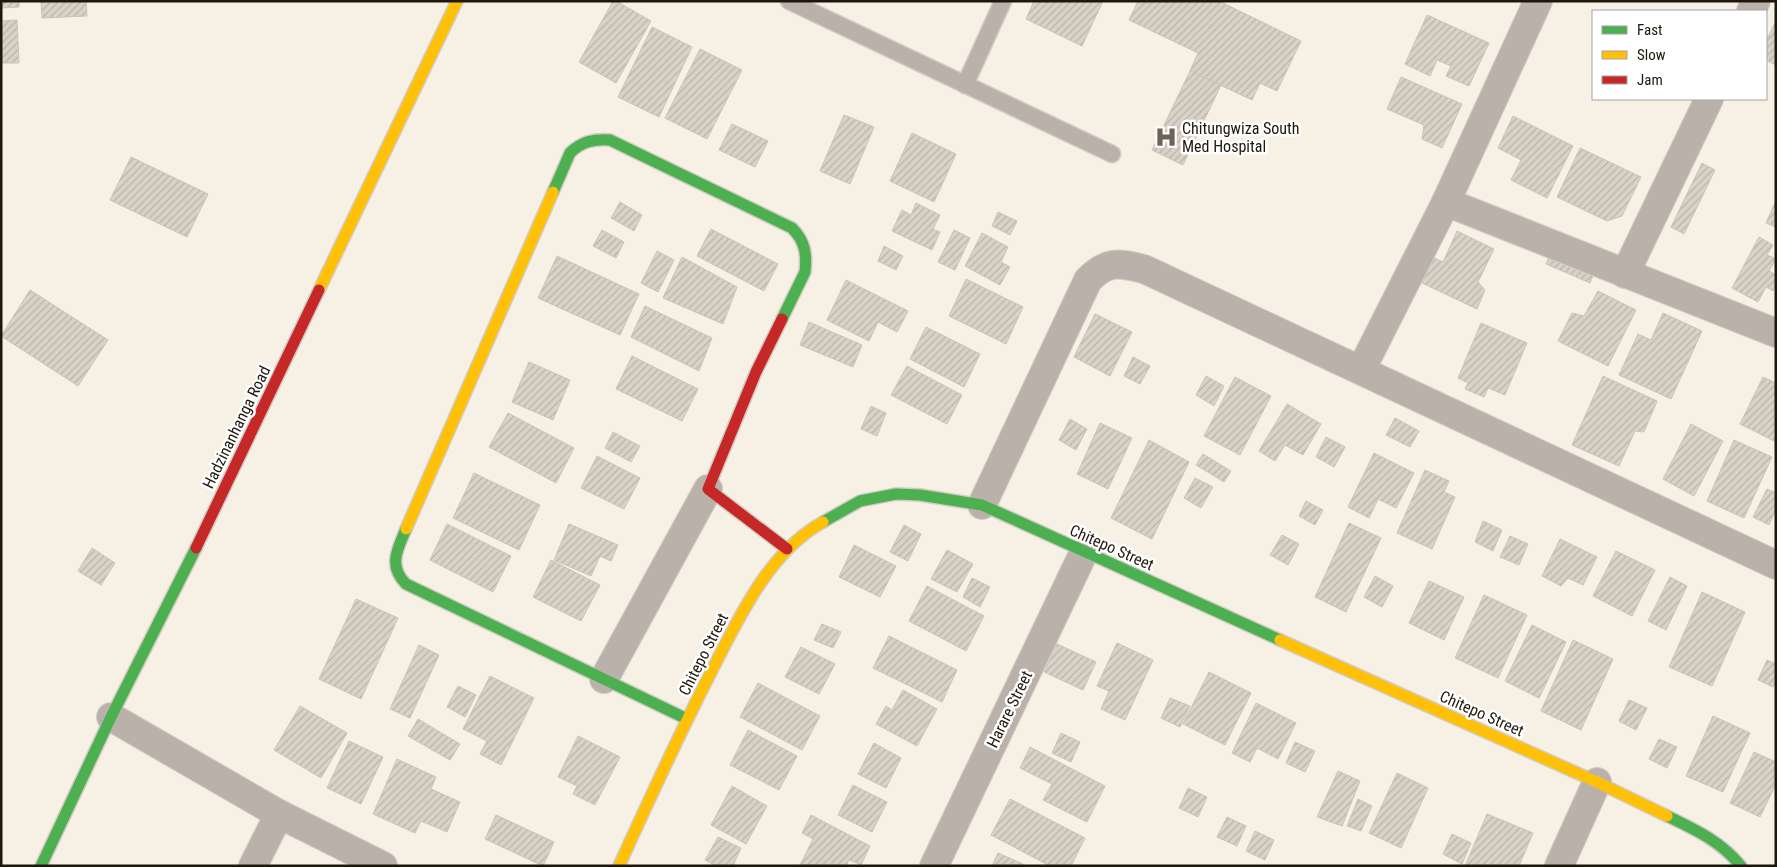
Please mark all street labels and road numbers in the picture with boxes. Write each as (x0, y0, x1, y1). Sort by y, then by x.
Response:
street label: Hadzinanhanga Road (199, 363, 274, 492)
street label: Chitepo Street (1067, 521, 1157, 575)
street label: Chitepo Street (675, 610, 732, 699)
street label: Harare Street (983, 667, 1036, 751)
street label: Chitepo Street (1437, 687, 1527, 741)

